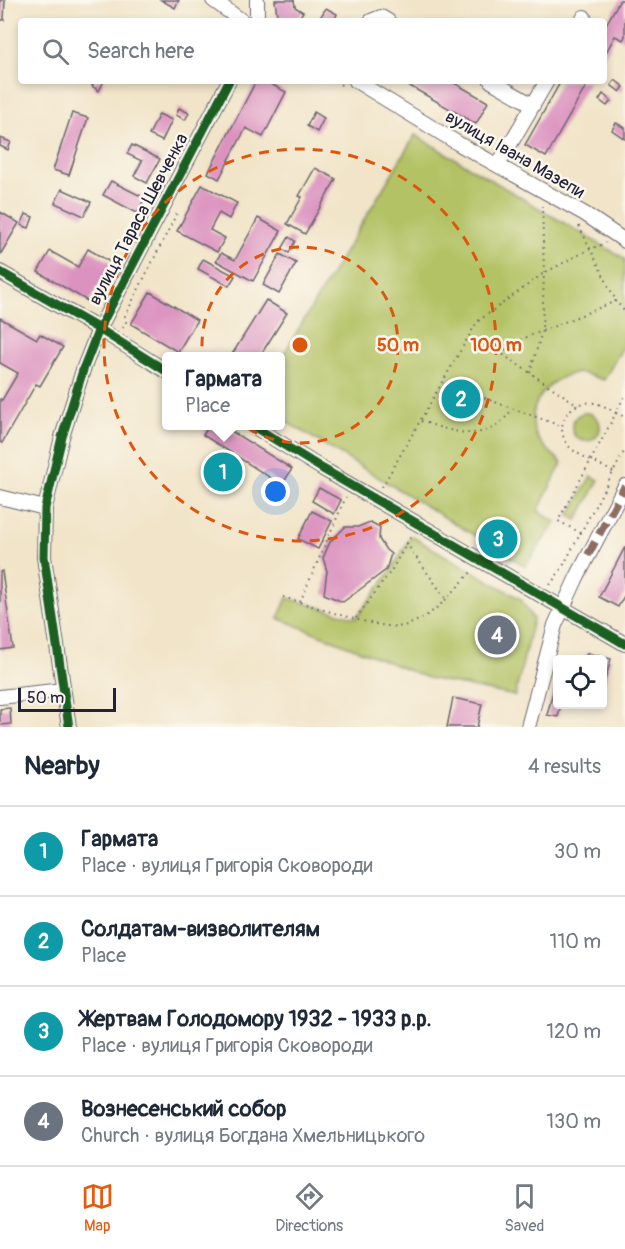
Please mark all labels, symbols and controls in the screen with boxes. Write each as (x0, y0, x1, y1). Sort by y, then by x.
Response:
search box (18, 18, 607, 84)
icon: search (39, 35, 72, 68)
text: Search here (87, 37, 194, 65)
street label: вулиця Івана Мазепи (441, 105, 589, 204)
street label: вулиця Тараса Шевченка (83, 129, 194, 309)
text: 50 m (377, 334, 419, 357)
text: 100 m (470, 334, 522, 357)
centre of rings (290, 335, 310, 355)
popup (162, 352, 285, 430)
text: Гармата (185, 365, 262, 393)
pin: 2 (442, 376, 480, 422)
text: Place (185, 393, 230, 418)
pin: 1 (204, 450, 242, 494)
your location (261, 477, 290, 506)
pin: 3 (478, 516, 518, 562)
pin: 4 (478, 612, 516, 658)
map controls (553, 655, 607, 709)
button: locate (553, 655, 607, 709)
scale bar (18, 685, 116, 712)
text: 50 m (27, 688, 64, 708)
text: Nearby (24, 750, 100, 782)
text: 4 results (528, 754, 601, 779)
text: Гармата (81, 825, 158, 853)
text: 1 (40, 839, 47, 864)
text: 30 m (554, 839, 601, 864)
text: Place · вулиця Григорія Сковороди (81, 853, 373, 878)
text: Солдатам-визволителям (81, 915, 320, 943)
text: 2 (38, 929, 49, 954)
text: 110 m (550, 929, 601, 954)
text: Place (81, 943, 126, 968)
text: Жертвам Голодомору 1932 - 1933 р.р. (81, 1005, 431, 1033)
text: 3 (38, 1019, 49, 1044)
text: 120 m (546, 1019, 601, 1044)
text: Place · вулиця Григорія Сковороди (81, 1033, 373, 1058)
text: Вознесенський собор (81, 1095, 286, 1123)
text: 4 (38, 1109, 49, 1134)
text: 130 m (546, 1109, 601, 1134)
text: Church · вулиця Богдана Хмельницького (81, 1123, 425, 1148)
tab: Map (81, 1180, 114, 1236)
tab: Directions (275, 1180, 343, 1236)
tab: Saved (505, 1180, 544, 1236)

